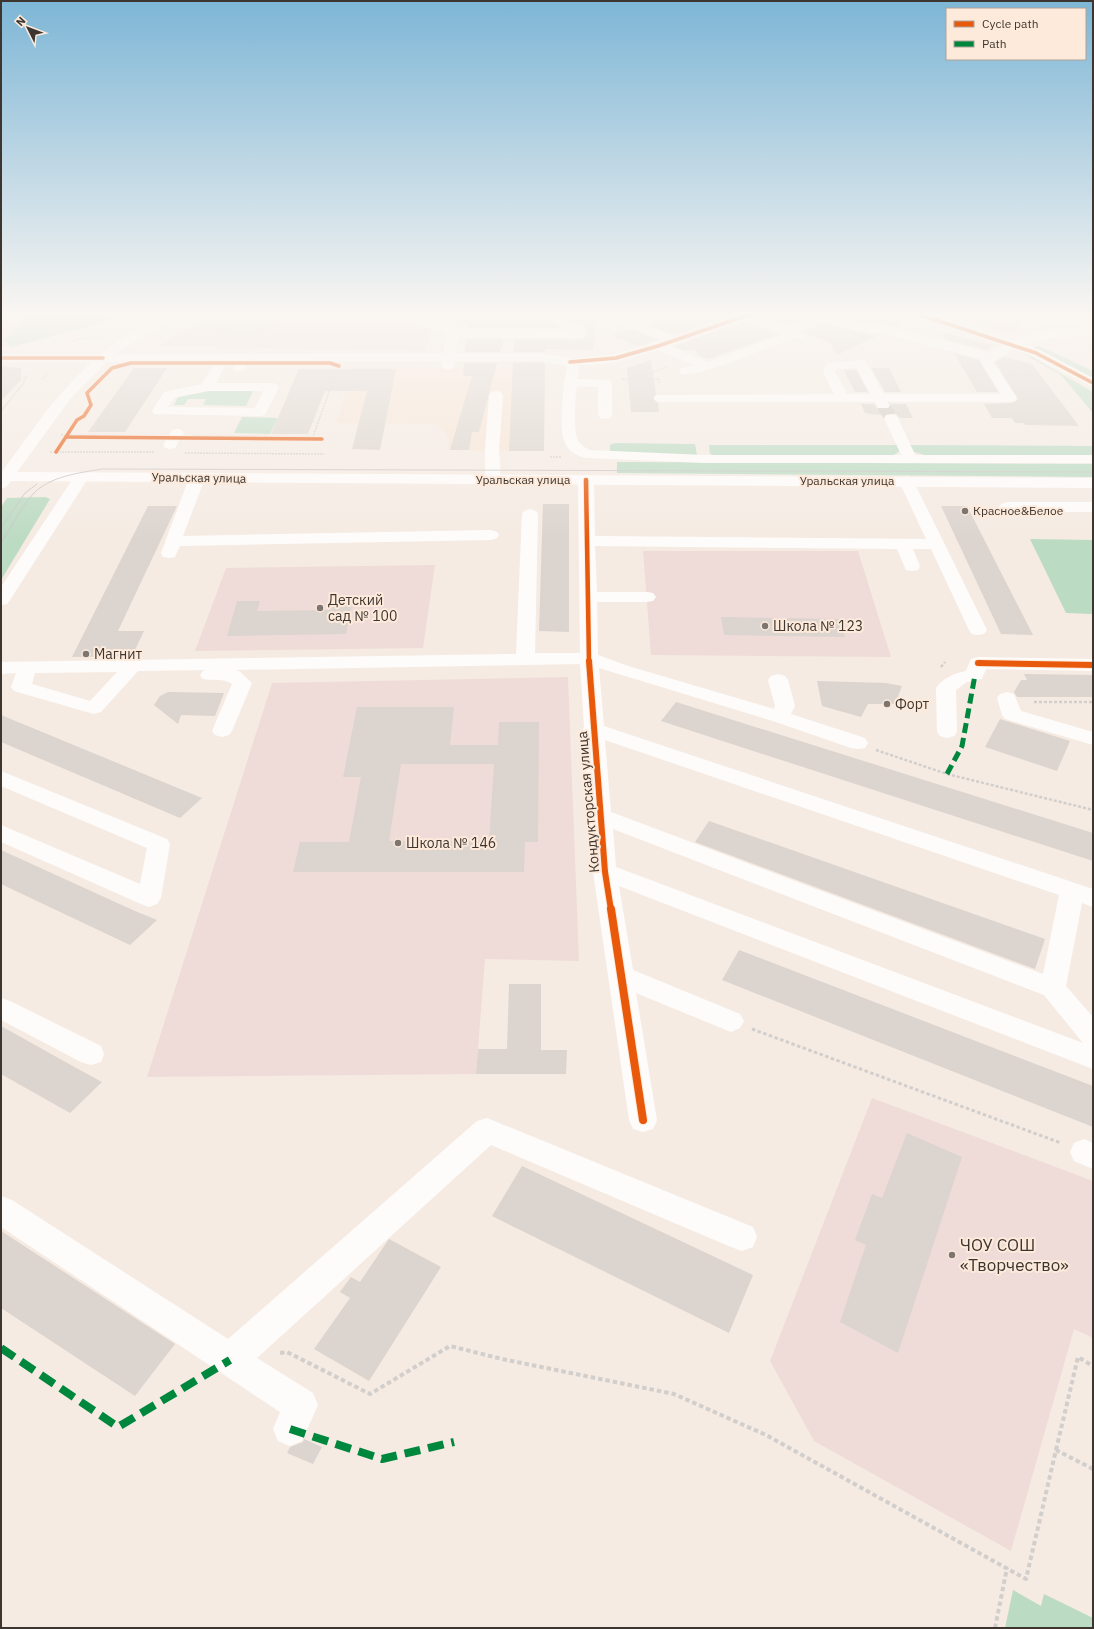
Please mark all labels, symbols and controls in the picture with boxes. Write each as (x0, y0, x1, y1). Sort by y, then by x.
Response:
north arrow (8, 8, 48, 48)
legend (946, 8, 1086, 60)
text: N (13, 14, 28, 29)
text: Cycle path (982, 16, 1039, 31)
text: Path (982, 36, 1007, 51)
street label: Уральская улица (152, 469, 247, 486)
street label: Уральская улица (476, 472, 571, 487)
street label: Уральская улица (800, 473, 895, 488)
place label: Красное&Белое (973, 503, 1064, 518)
marker: Красное&Белое (960, 506, 970, 516)
place label: Детский сад № 100 (328, 591, 397, 625)
marker: Детский сад № 100 (315, 603, 325, 613)
place label: Школа № 123 (773, 617, 863, 635)
marker: Школа № 123 (760, 621, 770, 631)
place label: Магнит (94, 645, 142, 663)
marker: Магнит (81, 649, 91, 659)
place label: Форт (895, 695, 930, 713)
marker: Форт (882, 699, 892, 709)
street label: Кондукторская улица (573, 730, 603, 874)
place label: Школа № 146 (406, 834, 496, 852)
marker: Школа № 146 (393, 838, 403, 848)
place label: ЧОУ СОШ «Творчество» (960, 1234, 1069, 1276)
marker: ЧОУ СОШ «Творчество» (947, 1250, 957, 1260)

